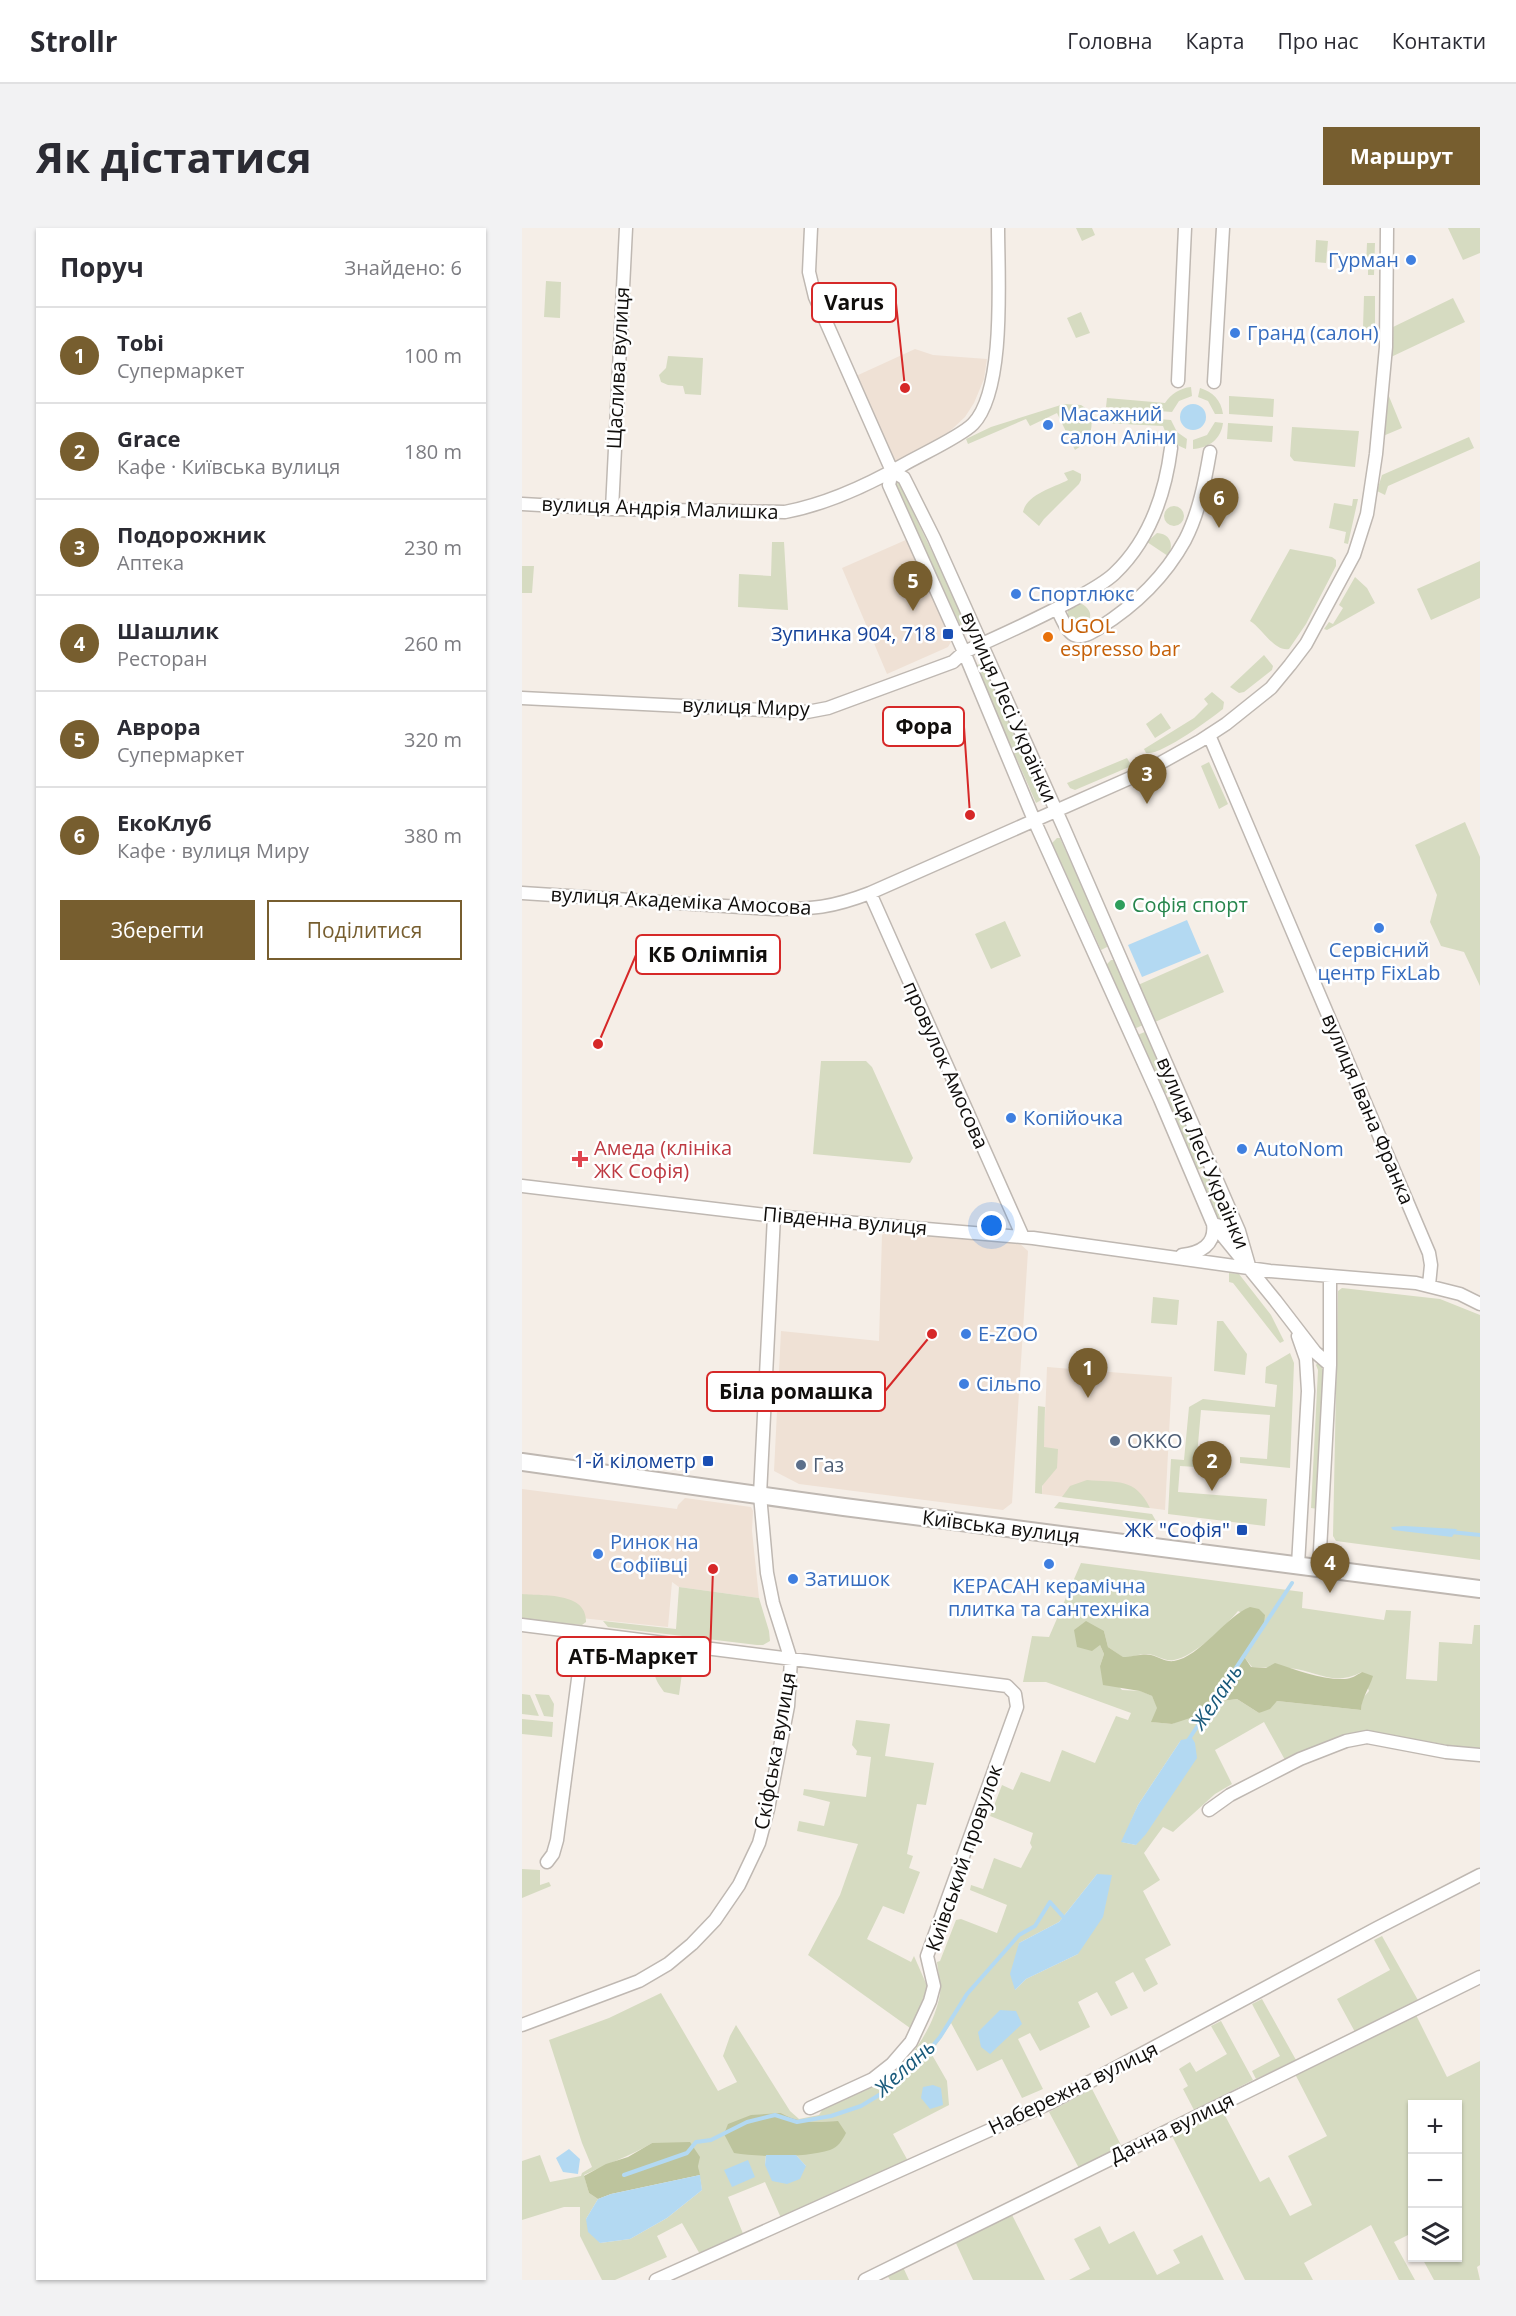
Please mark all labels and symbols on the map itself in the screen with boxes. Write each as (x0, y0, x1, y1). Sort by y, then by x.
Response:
place label: Гурман (1328, 246, 1399, 273)
marker: Гурман (1404, 253, 1418, 267)
callout: Varus (812, 283, 896, 322)
street label: Щаслива вулиця (600, 286, 635, 450)
text: Varus (824, 288, 884, 316)
place label: Гранд (салон) (1247, 319, 1379, 346)
marker: Гранд (салон) (1228, 326, 1242, 340)
place label: Масажний салон Аліни (1060, 400, 1177, 450)
marker: Масажний салон Аліни (1041, 418, 1055, 432)
pin: 6 (1200, 478, 1238, 528)
street label: вулиця Андрія Малишка (541, 490, 779, 525)
pin: 5 (894, 562, 932, 611)
place label: Спортлюкс (1028, 580, 1135, 607)
marker: Спортлюкс (1009, 587, 1023, 601)
street label: вулиця Лесі Українки (955, 607, 1064, 807)
place label: UGOL espresso bar (1060, 612, 1180, 662)
place label: Зупинка 904, 718 (771, 620, 936, 647)
marker: Зупинка 904, 718 (941, 627, 955, 641)
marker: UGOL espresso bar (1041, 630, 1055, 644)
street label: вулиця Миру (682, 691, 811, 722)
callout: Фора (883, 707, 964, 746)
text: Фора (895, 712, 953, 740)
pin: 3 (1128, 754, 1166, 804)
street label: вулиця Академіка Амосова (550, 880, 812, 921)
place label: Софія спорт (1132, 891, 1248, 918)
marker: Софія спорт (1113, 898, 1127, 912)
marker: Сервiсний центр FixLab (1372, 921, 1386, 935)
callout: КБ Олімпія (636, 935, 780, 974)
place label: Сервiсний центр FixLab (1318, 936, 1440, 986)
text: КБ Олімпія (648, 940, 768, 968)
street label: провулок Амосова (897, 977, 996, 1153)
street label: вулиця Івана Франка (1316, 1009, 1421, 1208)
street label: вулиця Лесі Українки (1151, 1053, 1256, 1253)
place label: Копійочка (1023, 1104, 1123, 1131)
marker: Копійочка (1004, 1111, 1018, 1125)
place label: Амеда (клініка ЖК Софія) (594, 1134, 732, 1184)
place label: AutoNom (1254, 1135, 1344, 1162)
marker: AutoNom (1235, 1142, 1249, 1156)
marker: Амеда (клініка ЖК Софія) (571, 1150, 589, 1168)
street label: Південна вулиця (762, 1200, 928, 1241)
your location (977, 1211, 1006, 1240)
place label: E-ZOO (978, 1320, 1038, 1347)
marker: E-ZOO (959, 1327, 973, 1341)
pin: 1 (1068, 1348, 1108, 1398)
place label: Сільпо (976, 1370, 1041, 1397)
callout: Біла ромашка (707, 1372, 885, 1411)
text: Біла ромашка (719, 1377, 873, 1405)
marker: Сільпо (957, 1377, 971, 1391)
place label: OKKO (1127, 1427, 1183, 1454)
marker: OKKO (1108, 1434, 1122, 1448)
pin: 2 (1192, 1442, 1232, 1491)
place label: 1-й кілометр (574, 1447, 696, 1474)
place label: Газ (813, 1451, 844, 1478)
marker: 1-й кілометр (701, 1454, 715, 1468)
marker: Газ (794, 1458, 808, 1472)
street label: Київська вулиця (921, 1503, 1081, 1550)
place label: ЖК "Софія" (1125, 1516, 1230, 1543)
marker: ЖК "Софія" (1235, 1523, 1249, 1537)
place label: Ринок на Софіївці (610, 1528, 699, 1578)
pin: 4 (1310, 1544, 1350, 1593)
marker: Ринок на Софіївці (591, 1547, 605, 1561)
marker: КЕРАСАН керамічна плитка та сантехніка (1042, 1557, 1056, 1571)
place label: Затишок (805, 1565, 891, 1592)
marker: Затишок (786, 1572, 800, 1586)
place label: КЕРАСАН керамічна плитка та сантехніка (948, 1572, 1150, 1622)
callout: АТБ-Маркет (557, 1637, 710, 1676)
text: АТБ-Маркет (568, 1642, 698, 1670)
water label: Желань (1183, 1658, 1248, 1736)
street label: Скіфська вулиця (747, 1670, 802, 1832)
street label: Київський провулок (919, 1760, 1008, 1955)
water label: Желань (867, 2032, 941, 2103)
street label: Набережна вулиця (984, 2035, 1162, 2140)
street label: Дачна вулиця (1105, 2086, 1238, 2169)

